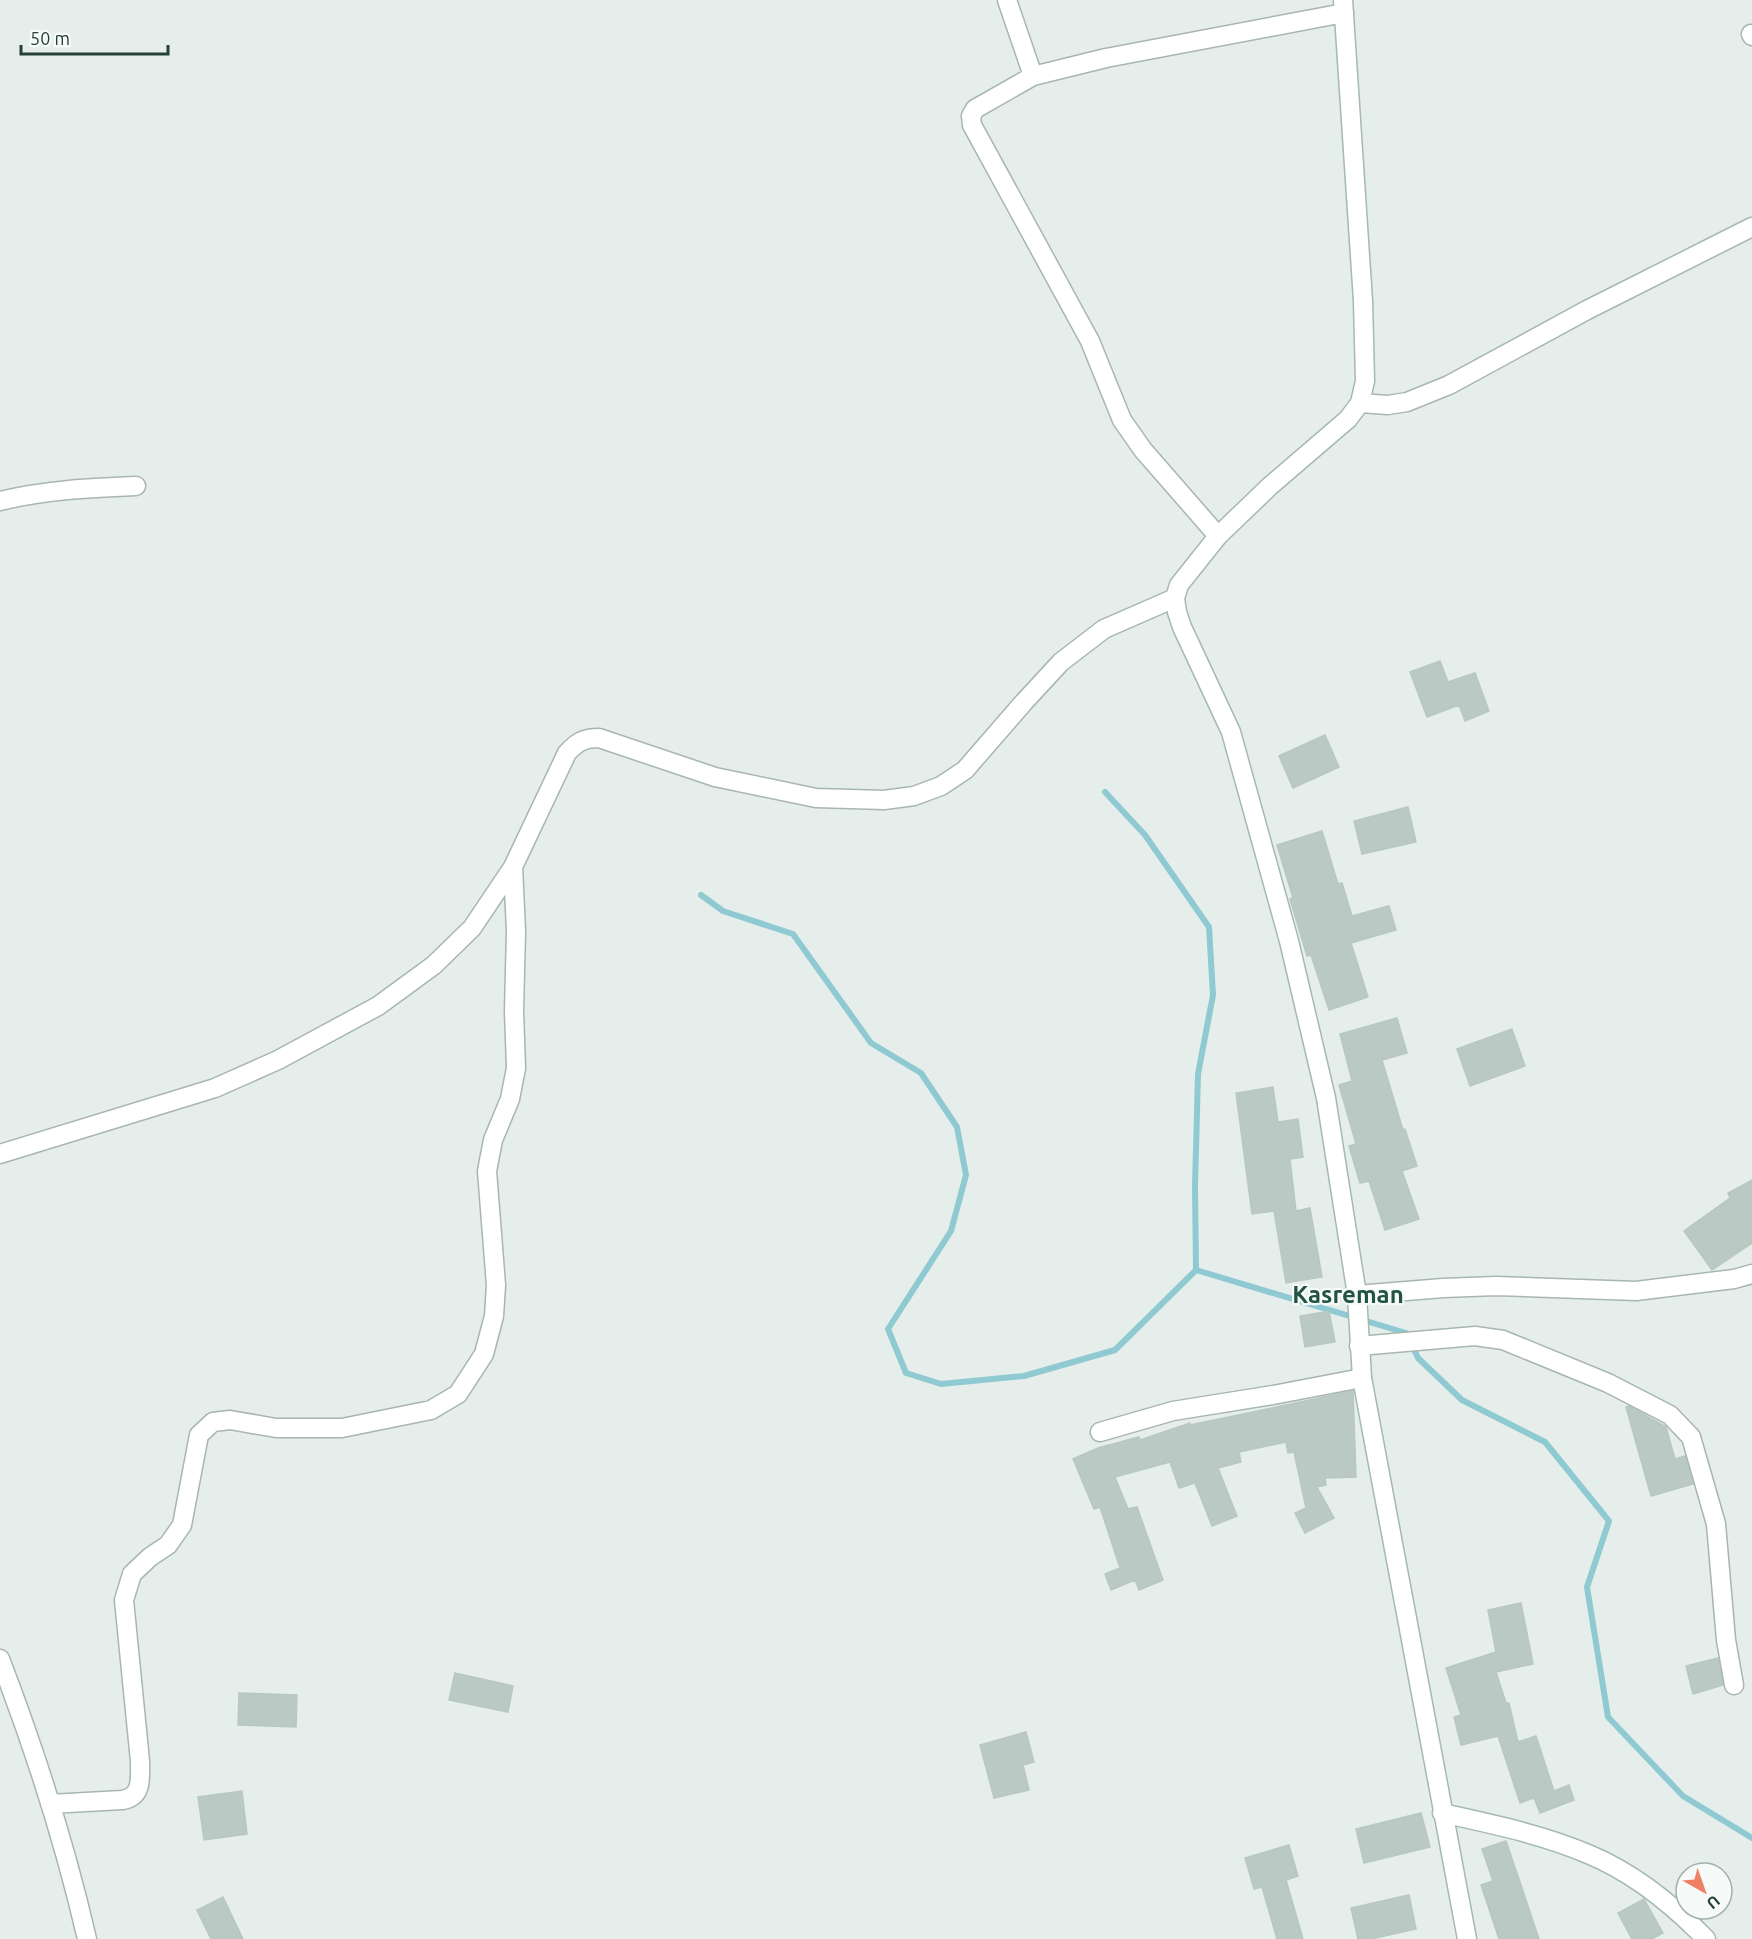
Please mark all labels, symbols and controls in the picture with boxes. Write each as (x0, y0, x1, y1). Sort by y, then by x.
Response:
scale bar (21, 18, 168, 56)
text: 50 m (30, 28, 70, 48)
district label: Kasreman (1292, 1281, 1404, 1308)
north arrow (1674, 1861, 1734, 1921)
text: U (1704, 1892, 1724, 1913)

